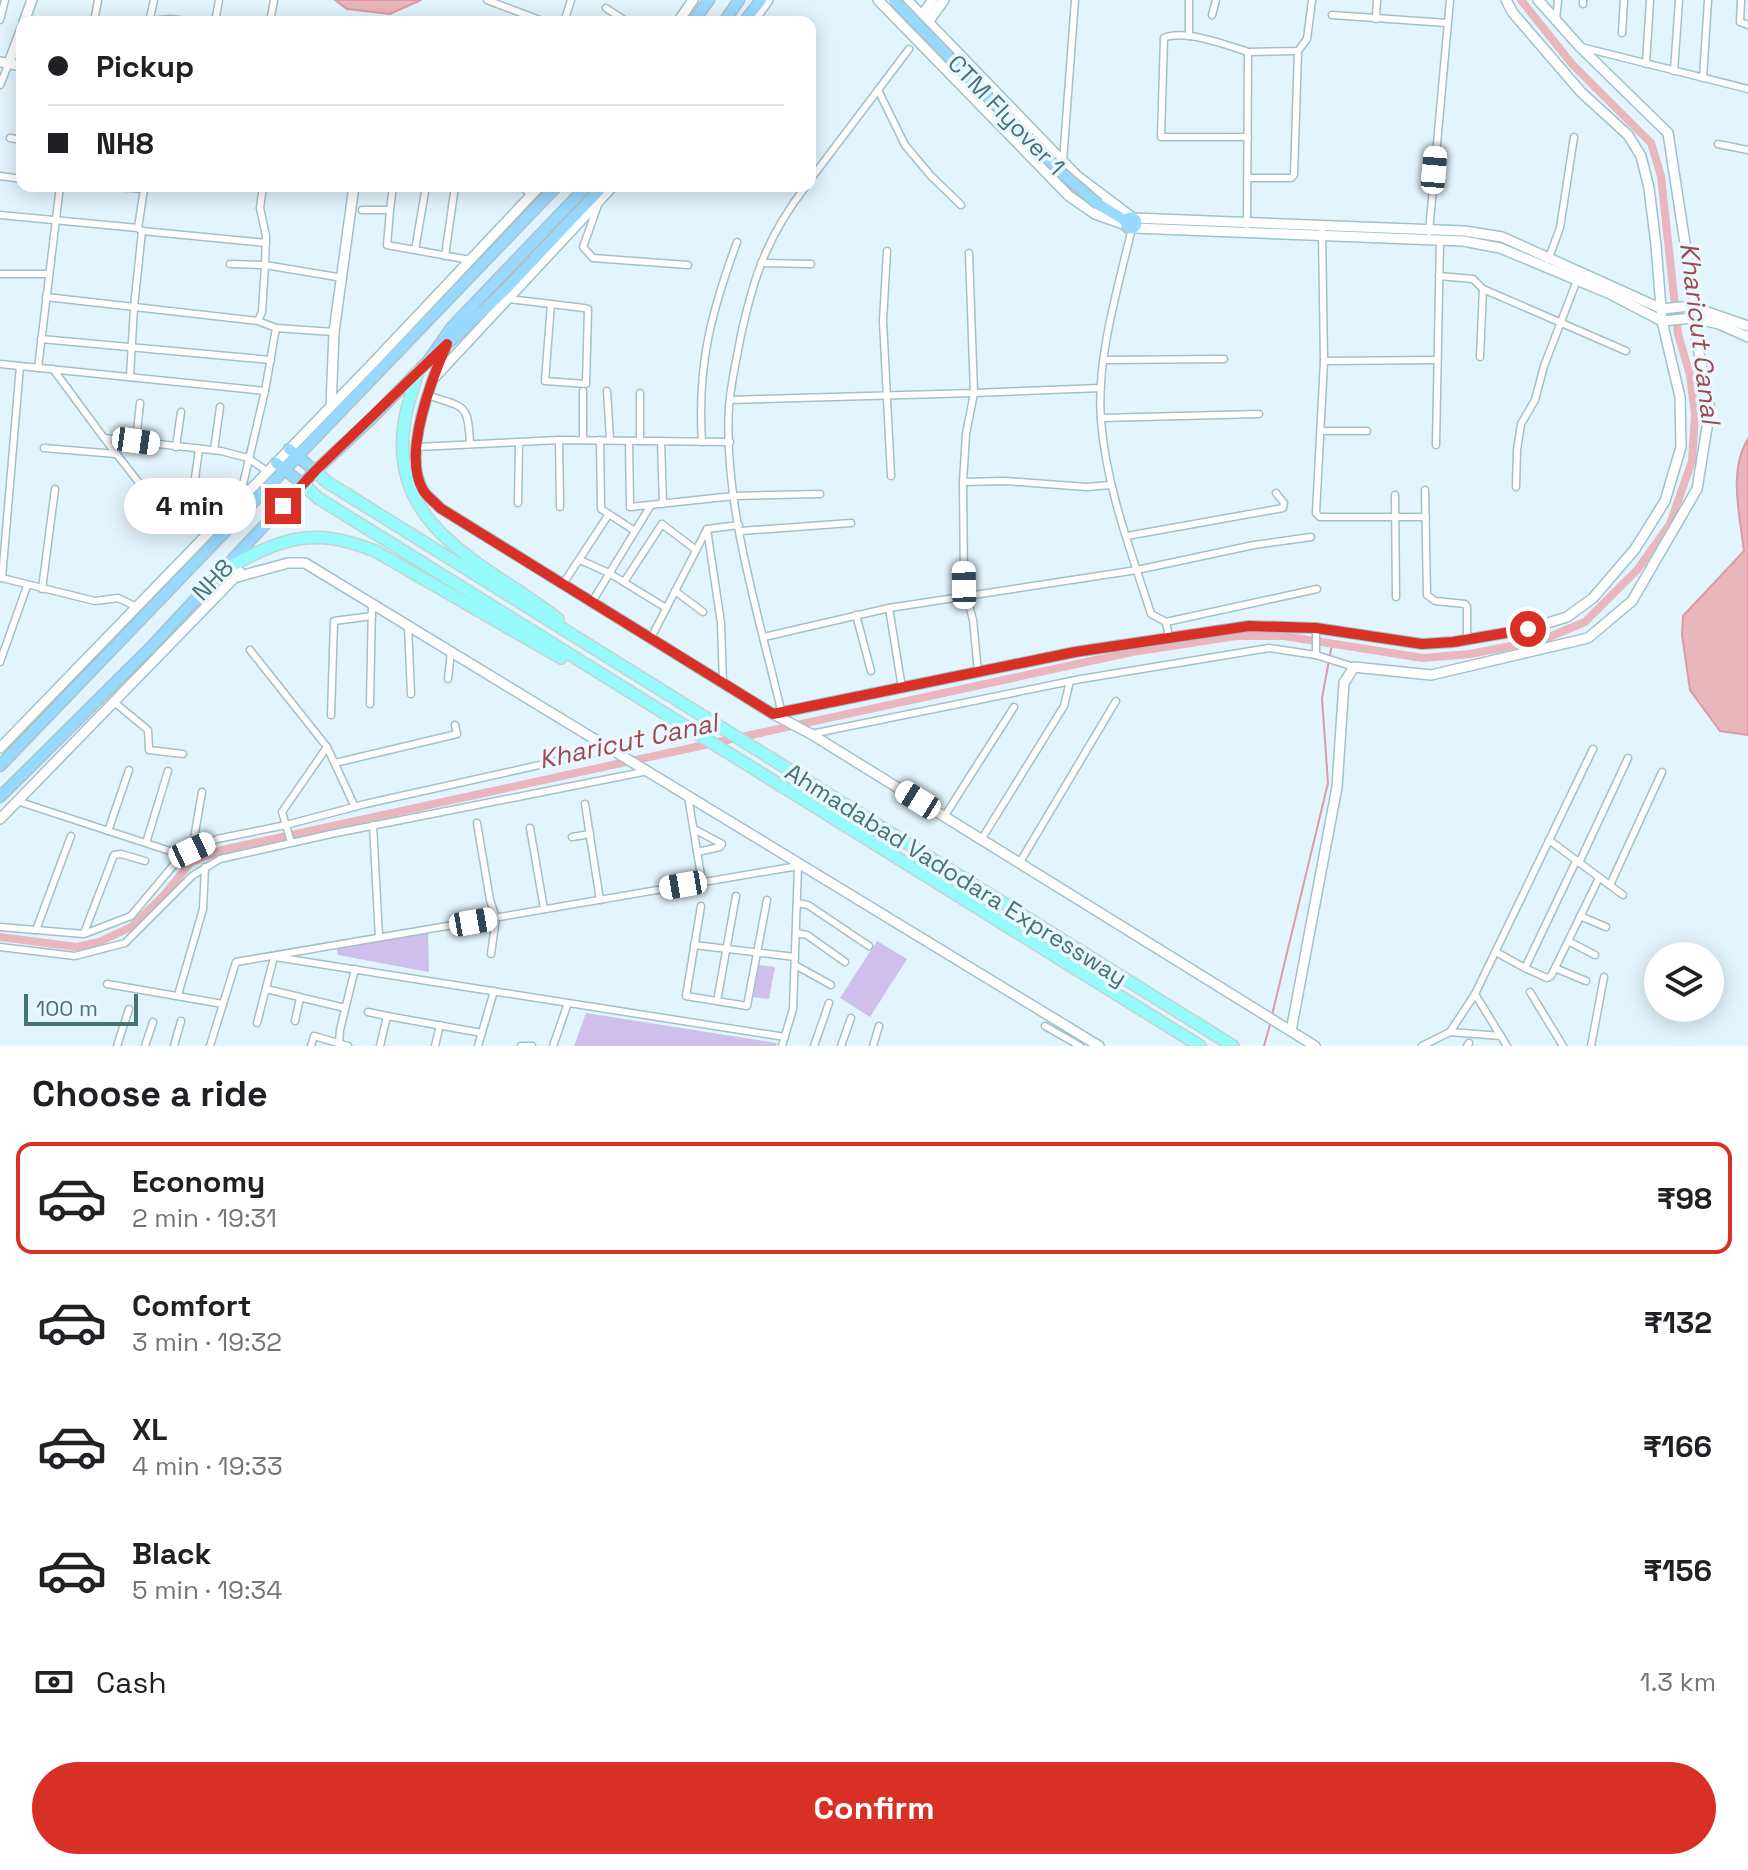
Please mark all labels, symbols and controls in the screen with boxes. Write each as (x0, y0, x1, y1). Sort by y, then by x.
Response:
text: Pickup (96, 47, 194, 86)
street label: CTM Flyover 1 (941, 48, 1072, 181)
text: NH8 (96, 124, 154, 163)
car (1420, 145, 1448, 195)
water label: Kharicut Canal (1672, 241, 1728, 428)
car (111, 426, 161, 456)
callout: 4 min (123, 478, 255, 534)
route end (265, 488, 301, 524)
text: 4 min (156, 489, 224, 523)
street label: NH8 (185, 552, 240, 607)
car (952, 561, 976, 609)
route start (1510, 611, 1546, 647)
water label: Kharicut Canal (535, 705, 723, 777)
street label: Ahmadabad Vadodara Expressway (780, 756, 1133, 993)
car (891, 777, 945, 823)
car (165, 829, 219, 871)
car (657, 869, 709, 901)
car (447, 906, 499, 938)
map controls (1644, 942, 1724, 1022)
button: layers (1644, 942, 1724, 1022)
scale bar (24, 990, 138, 1026)
text: 100 m (36, 994, 98, 1022)
text: Choose a ride (32, 1071, 268, 1117)
icon: car (36, 1162, 108, 1234)
text: Economy (132, 1162, 265, 1201)
text: ₹98 (1657, 1179, 1712, 1218)
text: 2 min · 19:31 (132, 1201, 277, 1235)
icon: car (36, 1286, 108, 1358)
text: Comfort (132, 1286, 251, 1325)
text: ₹132 (1644, 1303, 1712, 1342)
text: 3 min · 19:32 (132, 1325, 282, 1359)
icon: car (36, 1410, 108, 1482)
text: XL (132, 1410, 168, 1449)
text: ₹166 (1643, 1427, 1712, 1466)
text: 4 min · 19:33 (132, 1449, 283, 1483)
icon: car (36, 1534, 108, 1606)
text: Black (132, 1534, 211, 1573)
text: ₹156 (1643, 1551, 1712, 1590)
text: 5 min · 19:34 (132, 1573, 282, 1607)
icon: cash (32, 1660, 76, 1704)
text: Cash (96, 1663, 167, 1702)
text: 1.3 km (1640, 1665, 1716, 1699)
button: Confirm (32, 1762, 1716, 1854)

